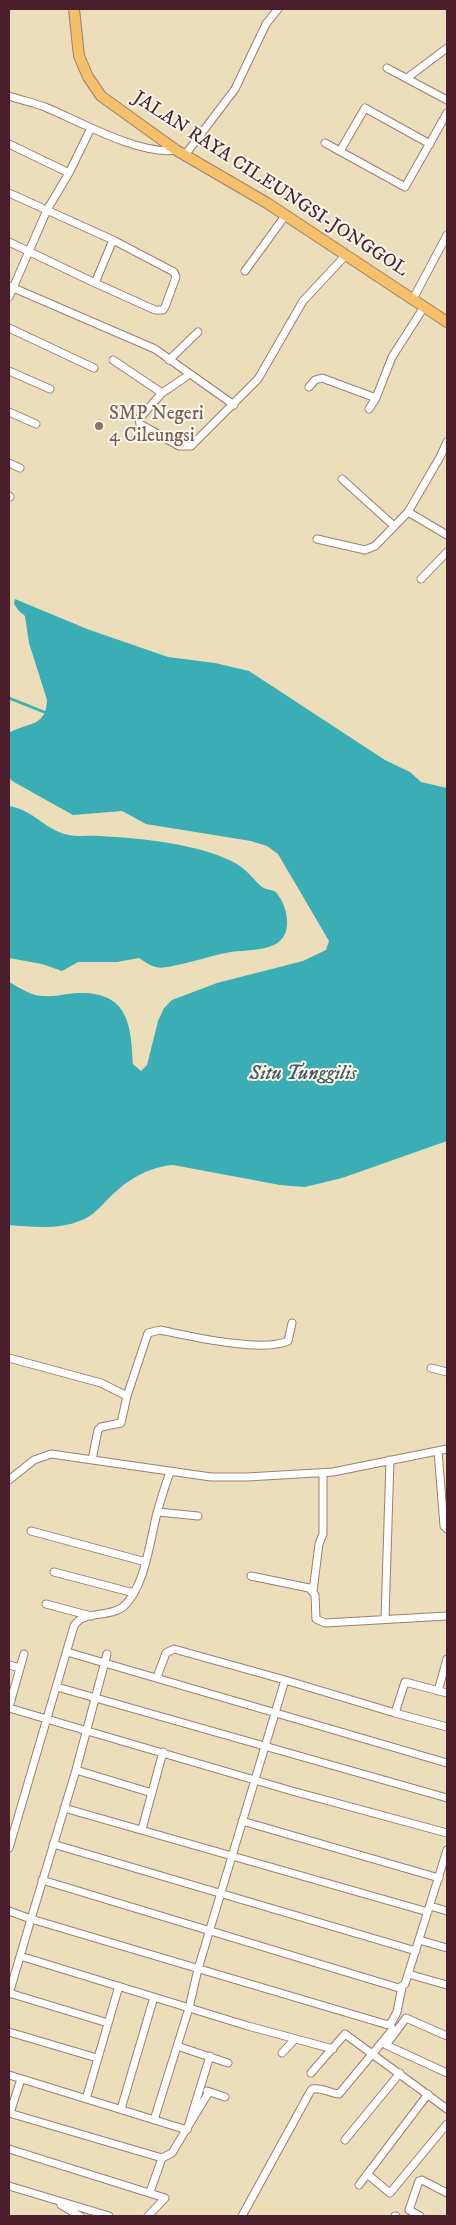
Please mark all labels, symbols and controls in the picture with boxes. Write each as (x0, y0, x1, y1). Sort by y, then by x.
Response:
street label: JALAN RAYA CILEUNGSI-JONGGOL (128, 87, 412, 283)
place label: SMP Negeri 4 Cileungsi (109, 404, 204, 448)
marker: SMP Negeri 4 Cileungsi (93, 420, 105, 432)
water label: Situ Tunggilis (249, 1063, 357, 1087)

